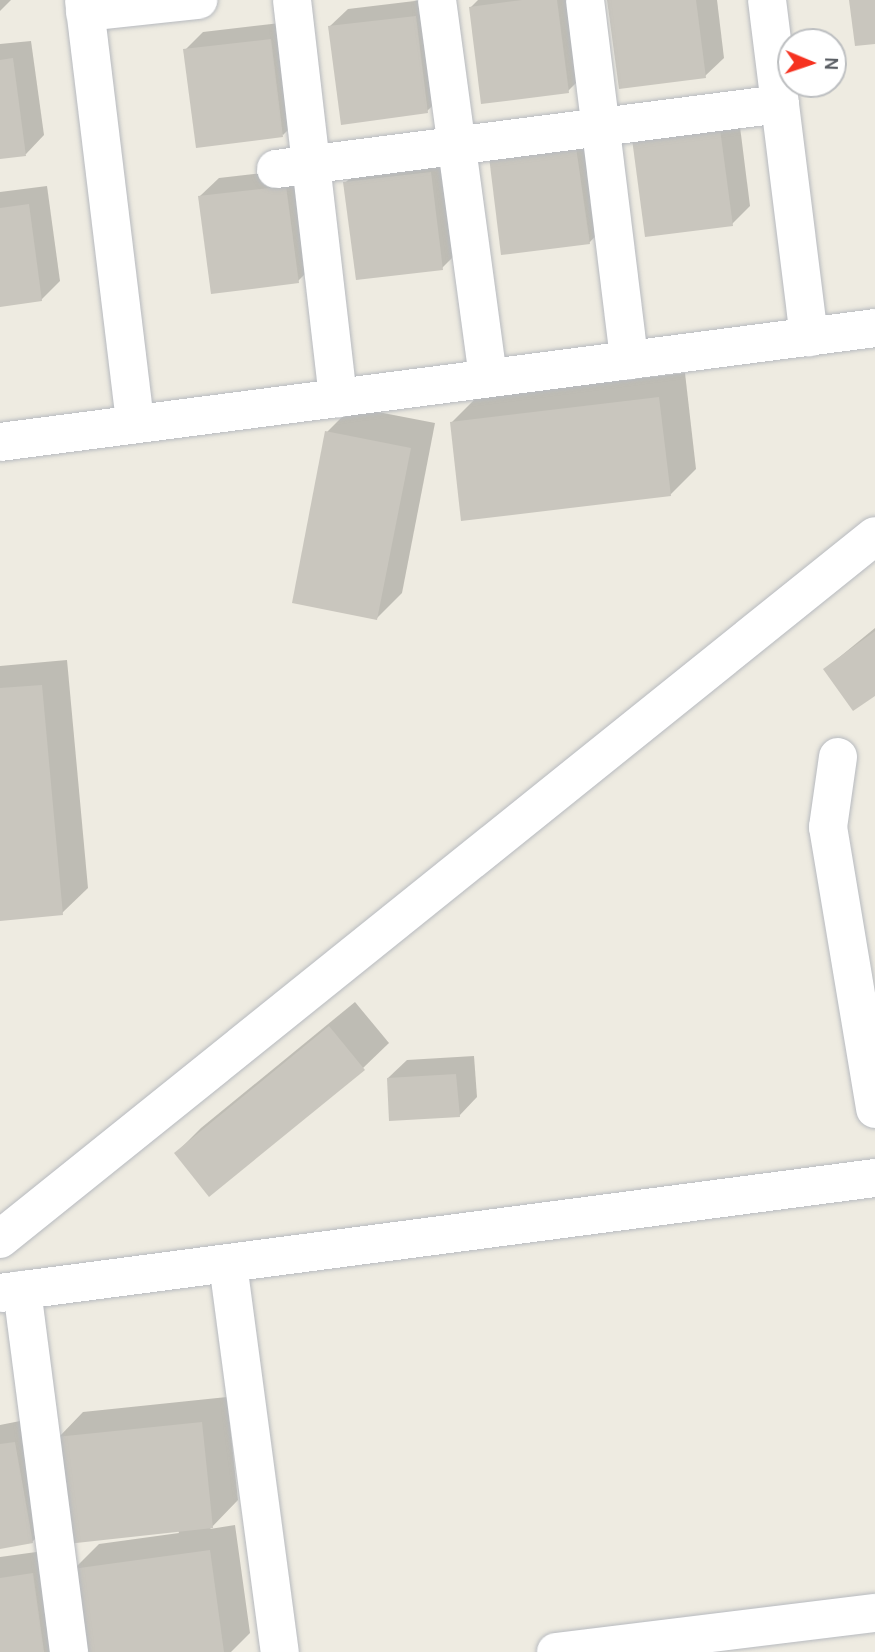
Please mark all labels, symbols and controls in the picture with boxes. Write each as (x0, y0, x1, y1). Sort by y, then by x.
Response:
north arrow (777, 28, 847, 98)
text: N (820, 56, 842, 71)

